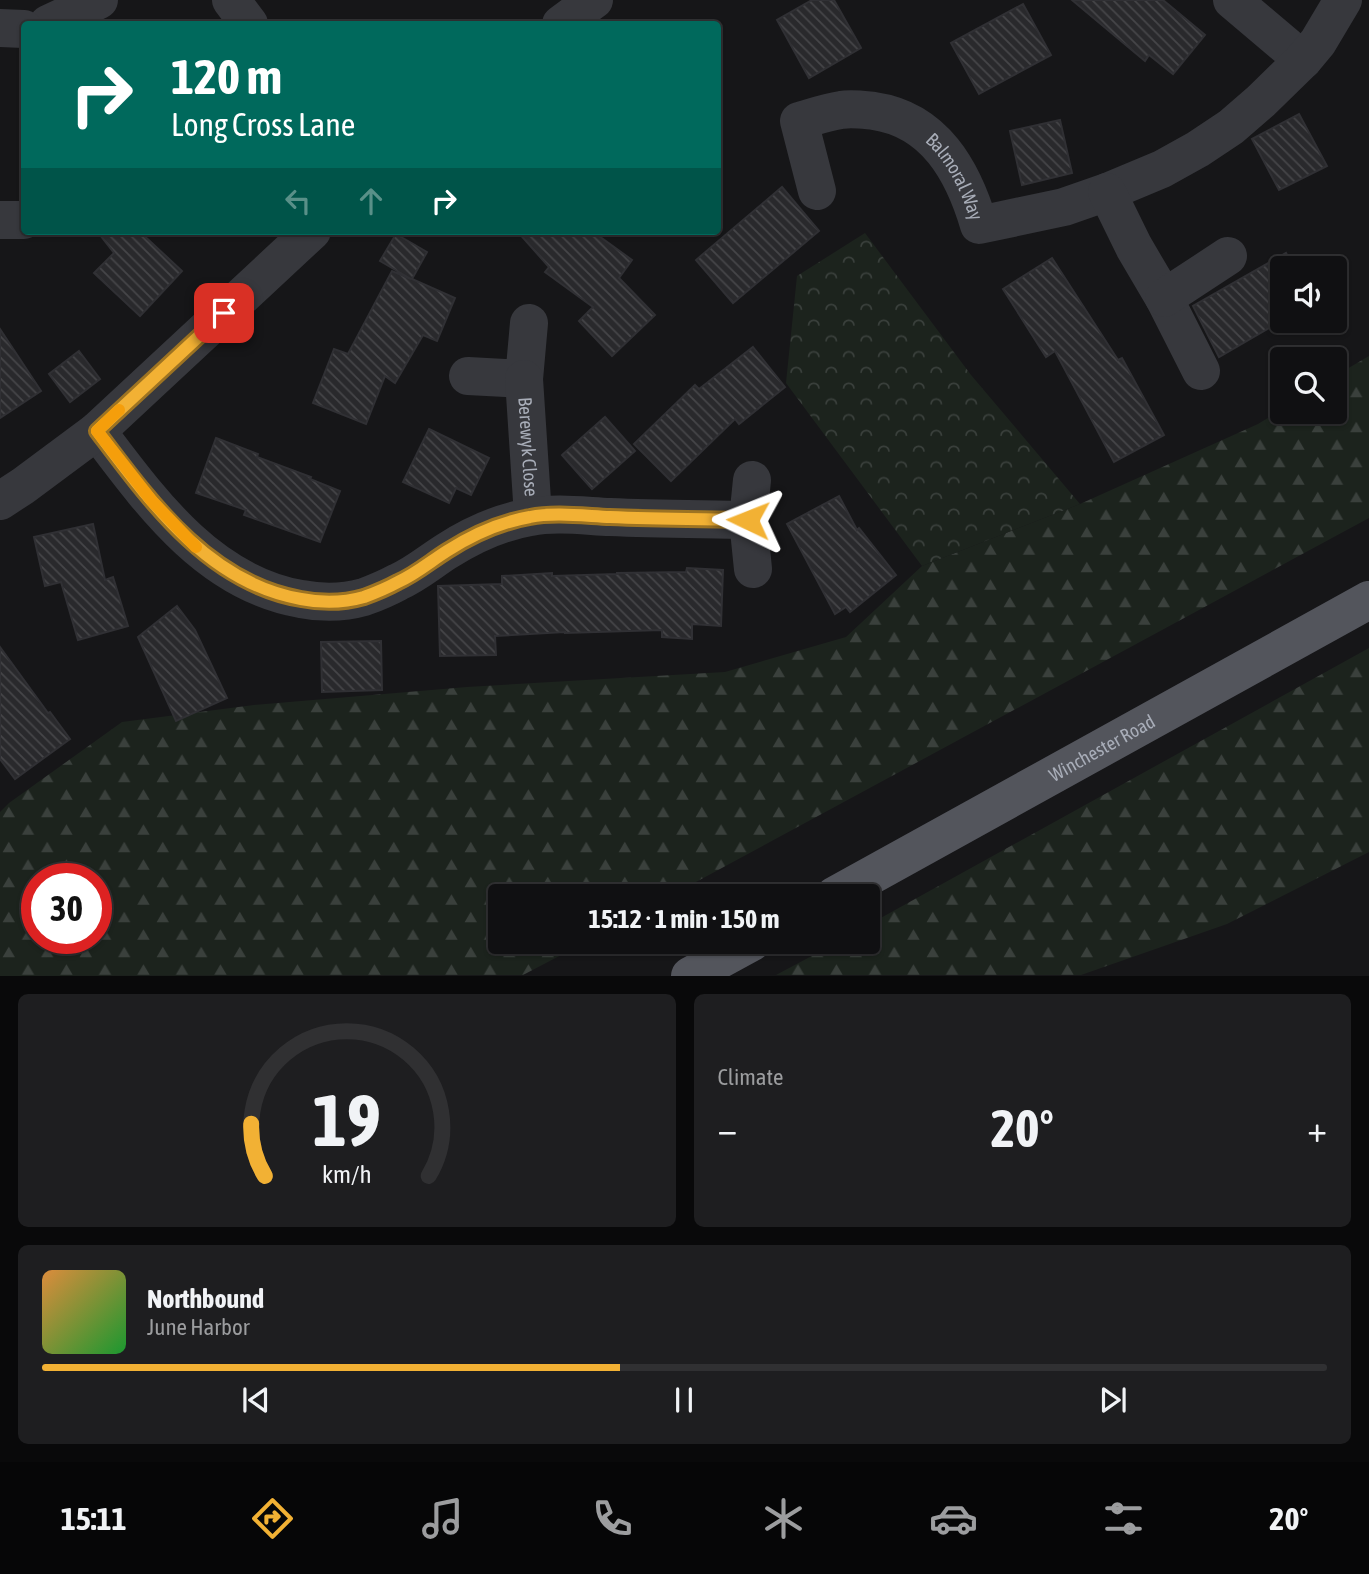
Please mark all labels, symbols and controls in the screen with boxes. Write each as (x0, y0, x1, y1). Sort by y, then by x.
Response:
text: 120 m (171, 48, 282, 104)
icon: right (56, 49, 147, 140)
text: Long Cross Lane (171, 106, 355, 143)
street label: Balmoral Way (922, 128, 988, 223)
icon: left (279, 182, 317, 220)
icon: ahead (352, 182, 390, 220)
icon: right (425, 182, 463, 220)
map controls (1270, 256, 1347, 424)
button: sound (1270, 256, 1347, 333)
pin (194, 283, 254, 343)
icon: arrive (205, 294, 243, 332)
button: search (1270, 347, 1347, 424)
street label: Berewyk Close (514, 396, 543, 497)
position arrow (711, 483, 785, 557)
street label: Winchester Road (1045, 710, 1158, 786)
speed limit sign: 30 (21, 863, 112, 954)
text: 15:12 · 1 min · 150 m (589, 904, 779, 934)
text: Climate (718, 1064, 783, 1090)
text: 19 (313, 1079, 381, 1162)
text: 20° (991, 1098, 1054, 1158)
text: − (718, 1107, 737, 1150)
text: + (1307, 1107, 1327, 1150)
text: km/h (322, 1160, 372, 1188)
text: Northbound (147, 1284, 264, 1314)
text: June Harbor (147, 1314, 250, 1340)
icon: previous (237, 1381, 275, 1419)
icon: pause (665, 1381, 703, 1419)
icon: next (1094, 1381, 1132, 1419)
icon: directions (248, 1494, 297, 1543)
icon: music (418, 1494, 467, 1543)
icon: phone (588, 1494, 637, 1543)
icon: climate (759, 1494, 808, 1543)
icon: car (929, 1494, 978, 1543)
icon: filters (1099, 1494, 1148, 1543)
text: 15:11 (61, 1500, 126, 1537)
text: 20° (1269, 1500, 1308, 1537)

